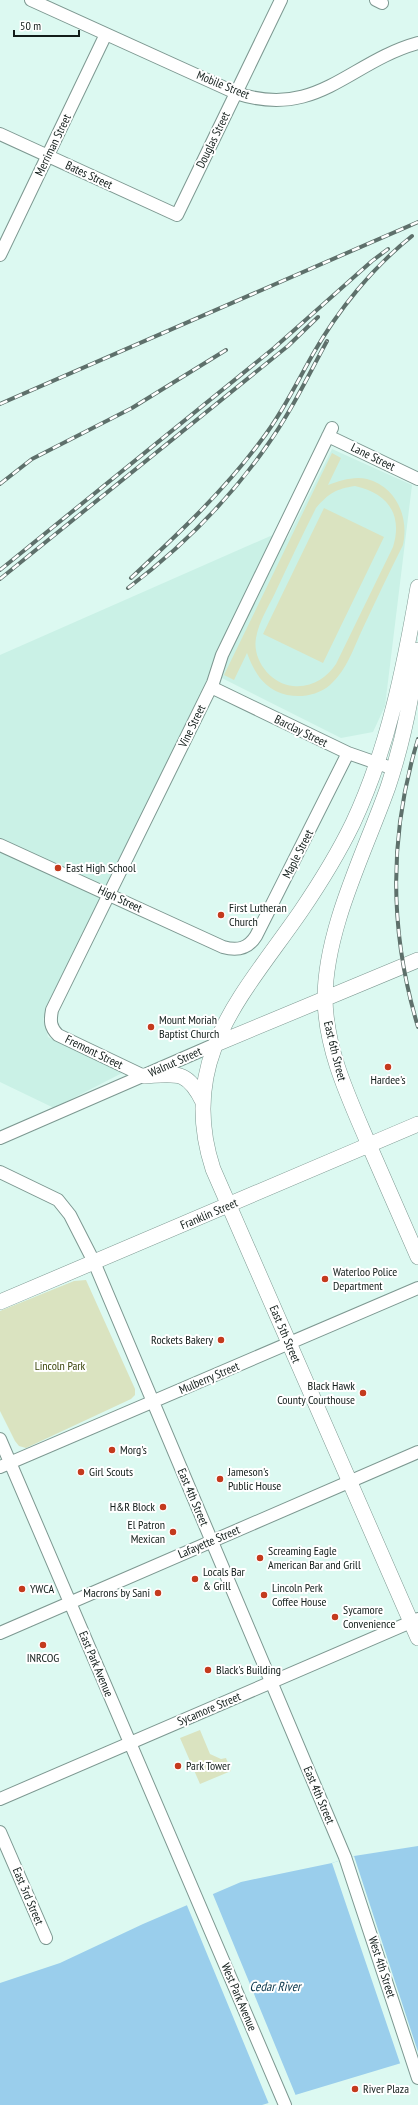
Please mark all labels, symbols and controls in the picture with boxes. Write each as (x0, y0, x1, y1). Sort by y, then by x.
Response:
scale bar (14, 12, 79, 38)
text: 50 m (20, 18, 41, 33)
street label: Mobile Street (195, 67, 253, 102)
street label: Douglas Street (192, 108, 233, 170)
street label: Merriman Street (31, 111, 74, 178)
street label: Bates Street (63, 157, 116, 192)
street label: Lane Street (349, 439, 398, 474)
street label: Vine Street (174, 701, 209, 751)
street label: Barclay Street (272, 711, 331, 750)
street label: Maple Street (279, 826, 317, 881)
place label: East High School (66, 860, 136, 875)
marker: East High School (53, 863, 63, 873)
street label: High Street (96, 882, 145, 916)
place label: First Lutheran Church (229, 900, 287, 929)
marker: First Lutheran Church (216, 910, 226, 920)
place label: Mount Moriah Baptist Church (159, 1012, 219, 1041)
street label: East 6th Street (321, 1019, 350, 1083)
marker: Mount Moriah Baptist Church (146, 1022, 156, 1032)
street label: Fremont Street (63, 1031, 126, 1072)
street label: Walnut Street (146, 1043, 204, 1080)
marker: Hardee's (383, 1062, 393, 1072)
place label: Hardee's (371, 1072, 405, 1087)
street label: Franklin Street (178, 1194, 240, 1232)
place label: Waterloo Police Department (333, 1264, 397, 1293)
marker: Waterloo Police Department (320, 1274, 330, 1284)
street label: East 5th Street (267, 1303, 305, 1366)
place label: Rockets Bakery (151, 1332, 213, 1347)
marker: Rockets Bakery (216, 1335, 226, 1345)
park label: Lincoln Park (35, 1358, 86, 1373)
street label: Mulberry Street (176, 1358, 242, 1397)
place label: Black Hawk County Courthouse (277, 1378, 355, 1407)
marker: Black Hawk County Courthouse (358, 1388, 368, 1398)
place label: Morg's (120, 1442, 147, 1457)
marker: Morg's (107, 1445, 117, 1455)
place label: Girl Scouts (89, 1464, 133, 1479)
place label: Jameson's Public House (227, 1464, 281, 1493)
street label: East 4th Street (175, 1466, 213, 1529)
marker: Girl Scouts (76, 1467, 86, 1477)
marker: Jameson's Public House (215, 1474, 225, 1484)
place label: H&R Block (110, 1499, 155, 1514)
marker: H&R Block (158, 1502, 168, 1512)
place label: El Patron Mexican (128, 1517, 165, 1546)
street label: Lafayette Street (176, 1522, 243, 1561)
marker: El Patron Mexican (168, 1527, 178, 1537)
place label: Screaming Eagle American Bar and Grill (268, 1543, 361, 1572)
marker: Screaming Eagle American Bar and Grill (255, 1553, 265, 1563)
place label: Locals Bar & Grill (203, 1564, 246, 1593)
marker: Locals Bar & Grill (190, 1574, 200, 1584)
place label: Lincoln Perk Coffee House (272, 1580, 327, 1609)
place label: YWCA (30, 1581, 54, 1596)
marker: YWCA (17, 1584, 27, 1594)
place label: Macrons by Sani (83, 1585, 150, 1600)
marker: Macrons by Sani (153, 1588, 163, 1598)
marker: Lincoln Perk Coffee House (259, 1590, 269, 1600)
place label: Sycamore Convenience (343, 1602, 395, 1631)
marker: Sycamore Convenience (330, 1612, 340, 1622)
street label: East Park Avenue (76, 1629, 117, 1699)
marker: INRCOG (38, 1640, 48, 1650)
place label: INRCOG (27, 1650, 59, 1665)
place label: Black's Building (216, 1662, 281, 1677)
marker: Black's Building (203, 1665, 213, 1675)
street label: Sycamore Street (175, 1688, 243, 1729)
place label: Park Tower (186, 1758, 231, 1773)
marker: Park Tower (173, 1761, 183, 1771)
street label: East 4th Street (301, 1764, 339, 1827)
street label: East 3rd Street (10, 1865, 48, 1928)
street label: West 4th Street (365, 1934, 400, 2000)
street label: West Park Avenue (218, 1960, 261, 2033)
water label: Cedar River (249, 1978, 303, 1995)
place label: River Plaza (363, 2081, 409, 2096)
marker: River Plaza (350, 2084, 360, 2094)

